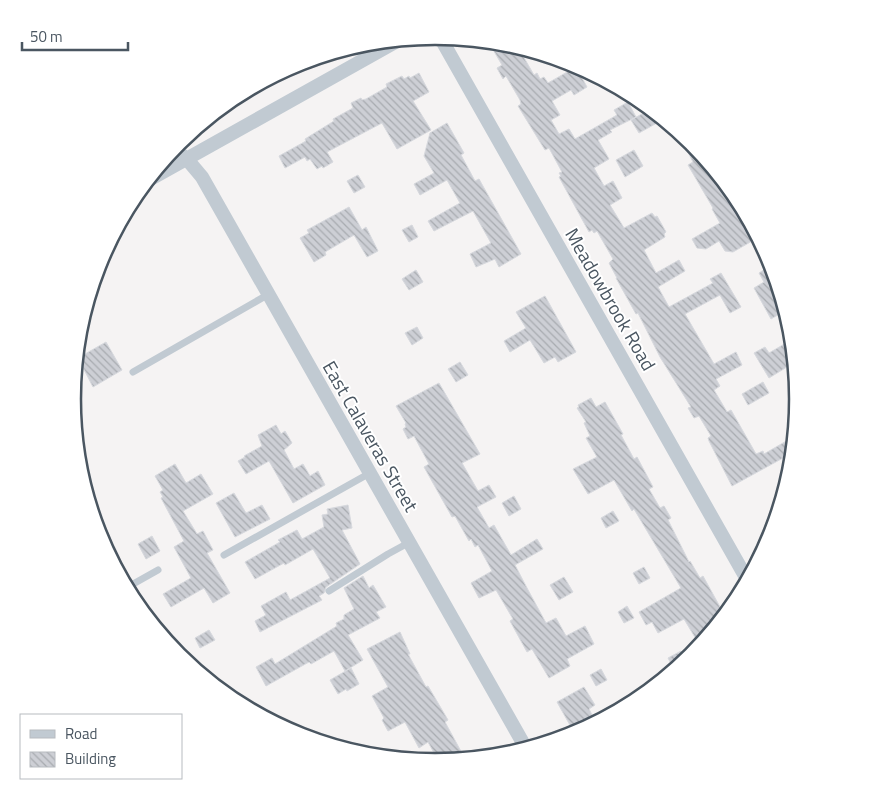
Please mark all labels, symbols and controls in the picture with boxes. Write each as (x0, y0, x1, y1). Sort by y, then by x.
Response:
scale bar (22, 20, 129, 52)
text: 50 m (30, 25, 63, 48)
street label: Meadowbrook Road (558, 222, 664, 376)
street label: East Calaveras Street (316, 355, 426, 517)
legend (20, 714, 182, 779)
text: Road (65, 722, 97, 745)
text: Building (65, 747, 116, 770)

